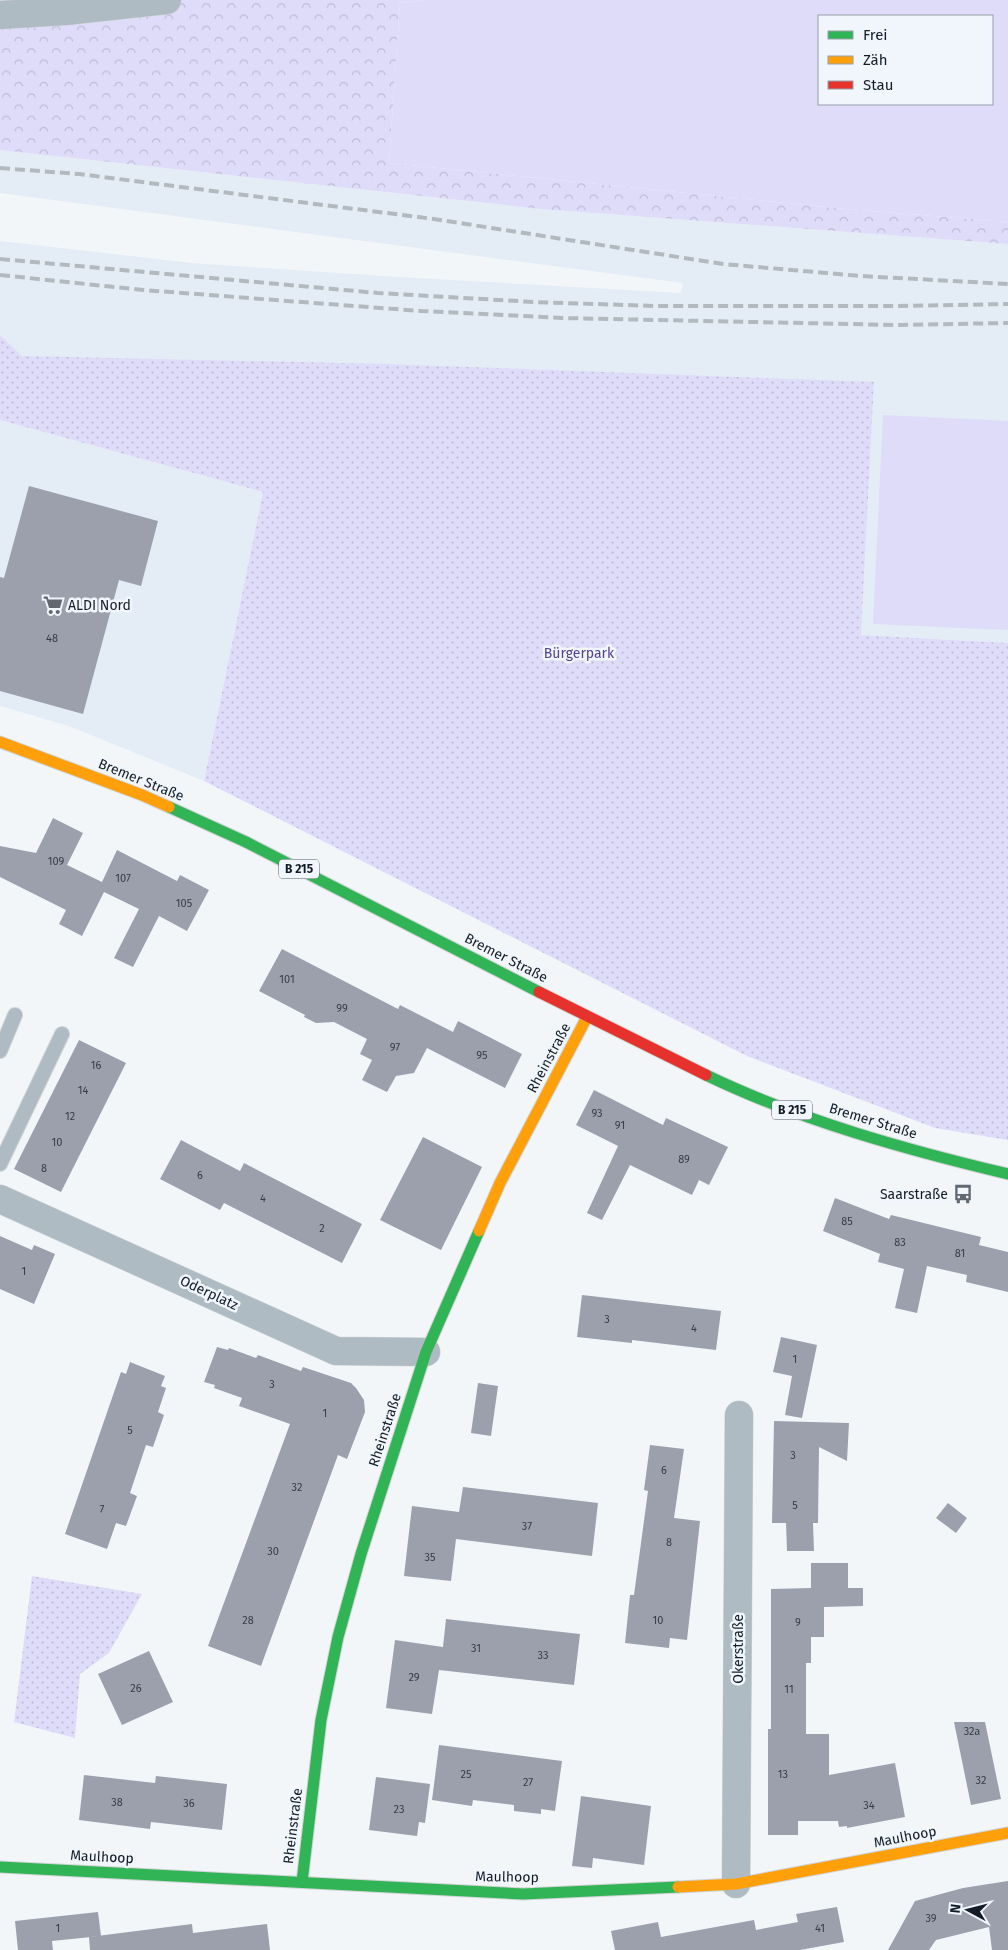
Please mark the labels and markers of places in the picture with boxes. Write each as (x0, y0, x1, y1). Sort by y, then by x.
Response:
supermarket icon: ALDI Nord (42, 594, 64, 616)
place label: ALDI Nord (68, 597, 131, 614)
bus stop icon: Saarstraße (952, 1183, 974, 1205)
place label: Saarstraße (880, 1186, 948, 1203)

